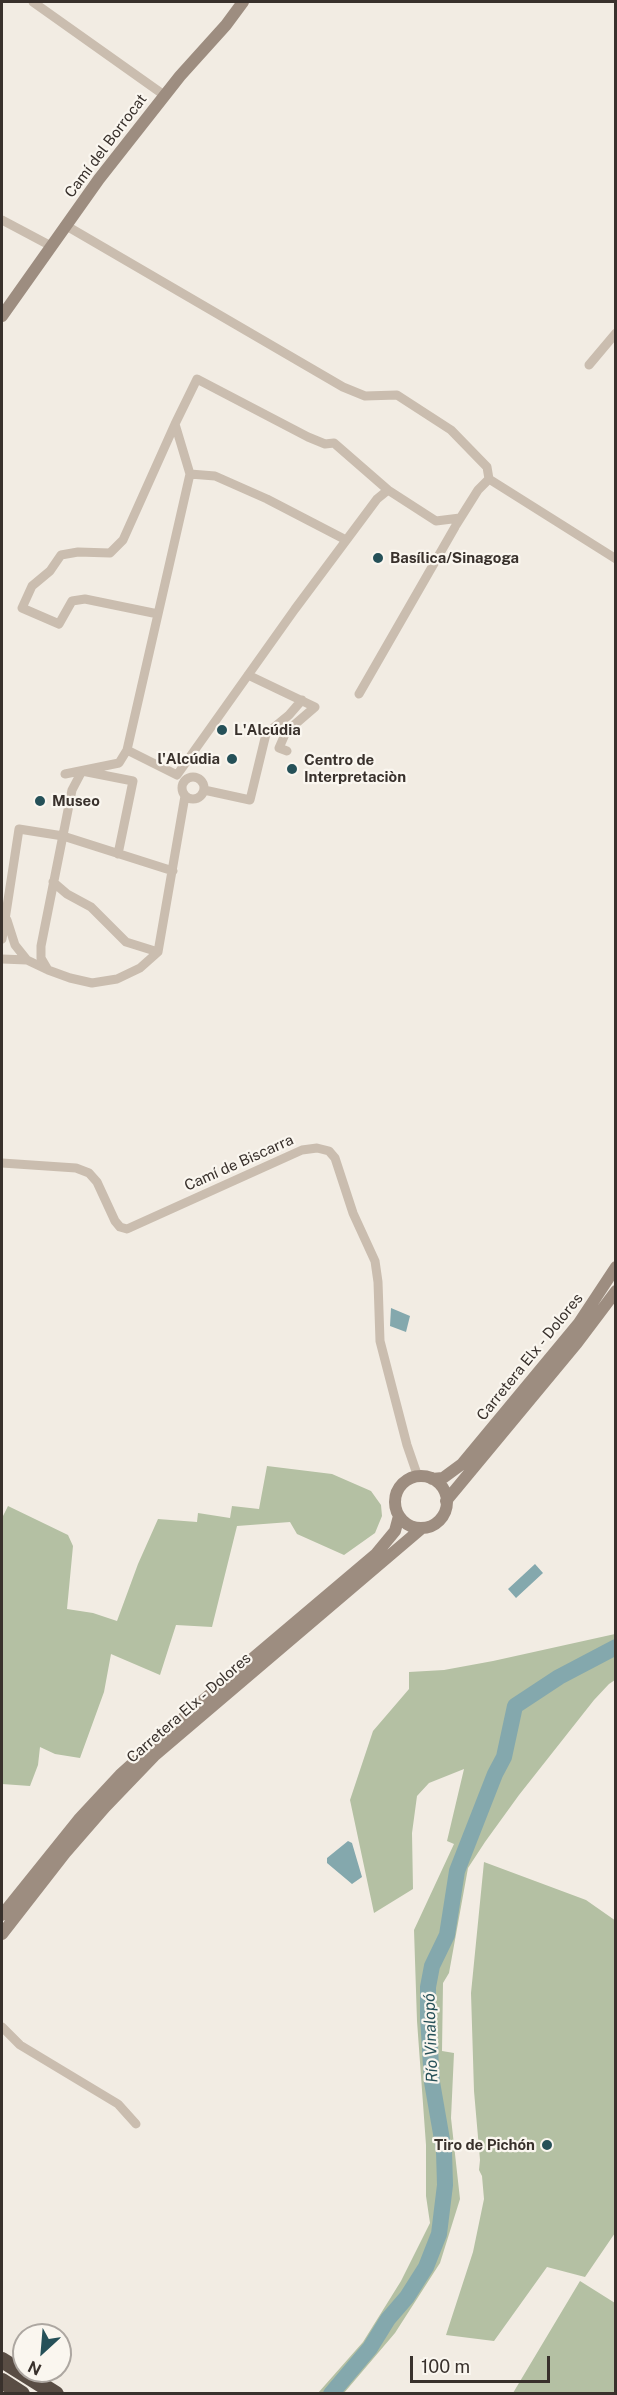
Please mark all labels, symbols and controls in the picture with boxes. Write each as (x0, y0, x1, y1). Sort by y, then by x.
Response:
street label: Camí del Borrocat (61, 91, 151, 201)
place label: Basílica/Sinagoga (390, 549, 519, 567)
marker: Basílica/Sinagoga (371, 551, 385, 565)
place label: L'Alcúdia (234, 721, 301, 739)
marker: L'Alcúdia (215, 723, 229, 737)
place label: l'Alcúdia (157, 750, 220, 768)
place label: Centro de Interpretaciòn (304, 751, 406, 786)
marker: l'Alcúdia (225, 752, 239, 766)
marker: Centro de Interpretaciòn (285, 762, 299, 776)
place label: Museo (52, 792, 100, 810)
marker: Museo (33, 794, 47, 808)
street label: Camí de Biscarra (182, 1131, 296, 1195)
street label: Carretera Elx - Dolores (473, 1290, 587, 1424)
street label: Carretera Elx - Dolores (123, 1649, 255, 1767)
water label: Río Vinalopó (420, 1993, 442, 2083)
place label: Tiro de Pichón (434, 2136, 535, 2154)
marker: Tiro de Pichón (540, 2138, 554, 2152)
north arrow (12, 2323, 72, 2383)
scale bar (413, 2344, 552, 2382)
text: 100 m (421, 2356, 470, 2377)
text: N (25, 2357, 45, 2379)

